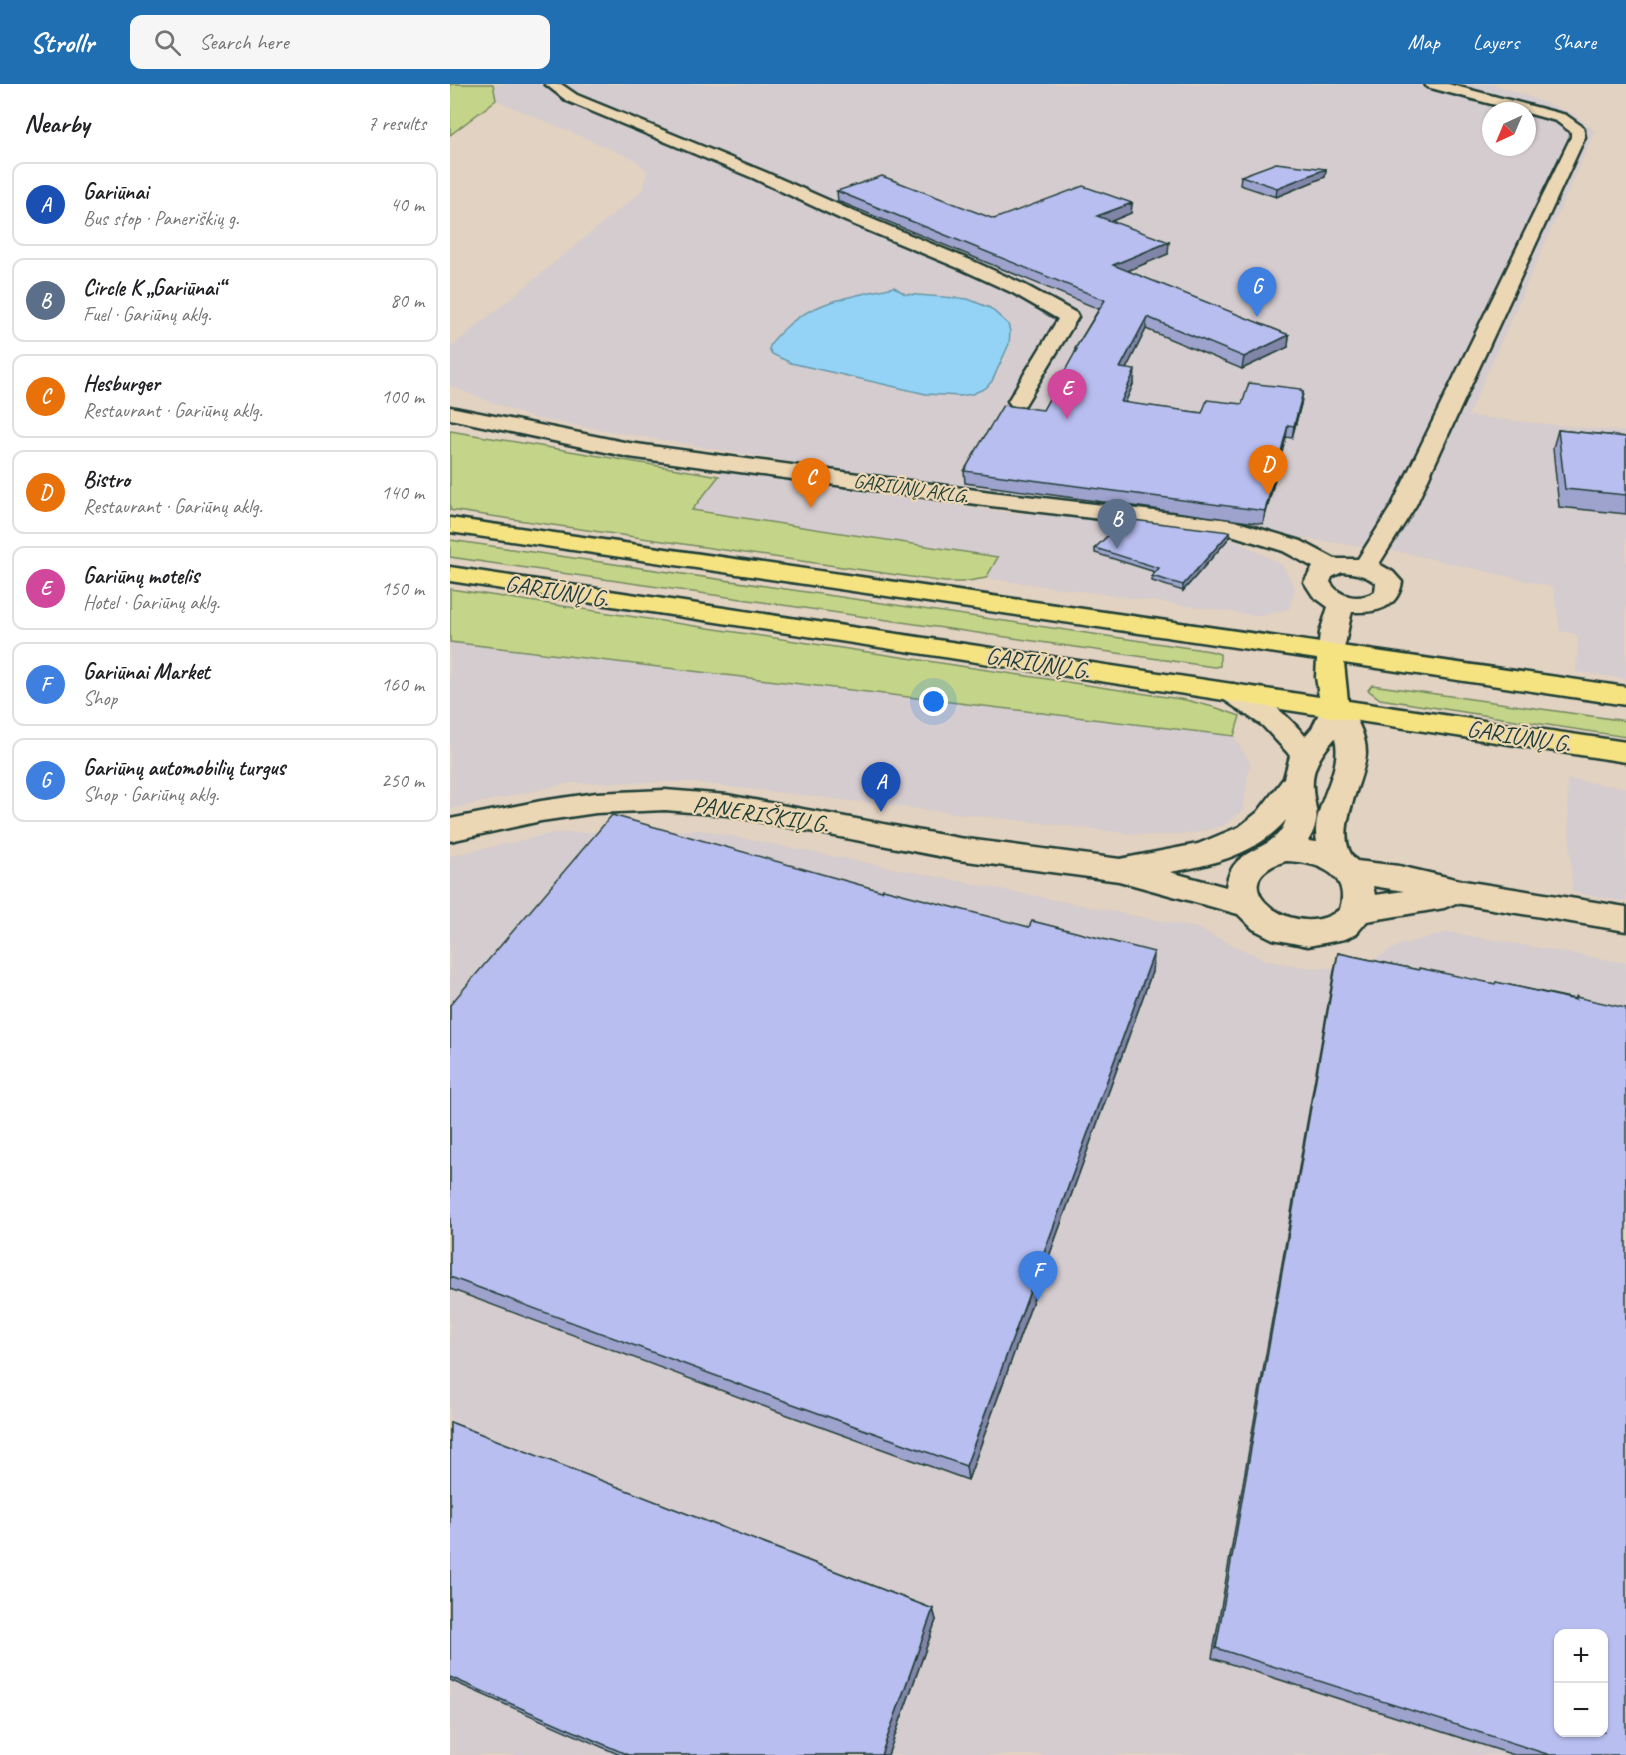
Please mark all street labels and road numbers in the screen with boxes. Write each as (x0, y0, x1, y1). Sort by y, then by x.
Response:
street label: GARIŪNŲ AKLG. (852, 468, 970, 509)
street label: GARIŪNŲ G. (503, 568, 611, 614)
street label: GARIŪNŲ G. (984, 640, 1092, 686)
street label: GARIŪNŲ G. (1465, 713, 1573, 759)
street label: PANERIŠKIŲ G. (691, 788, 831, 840)

